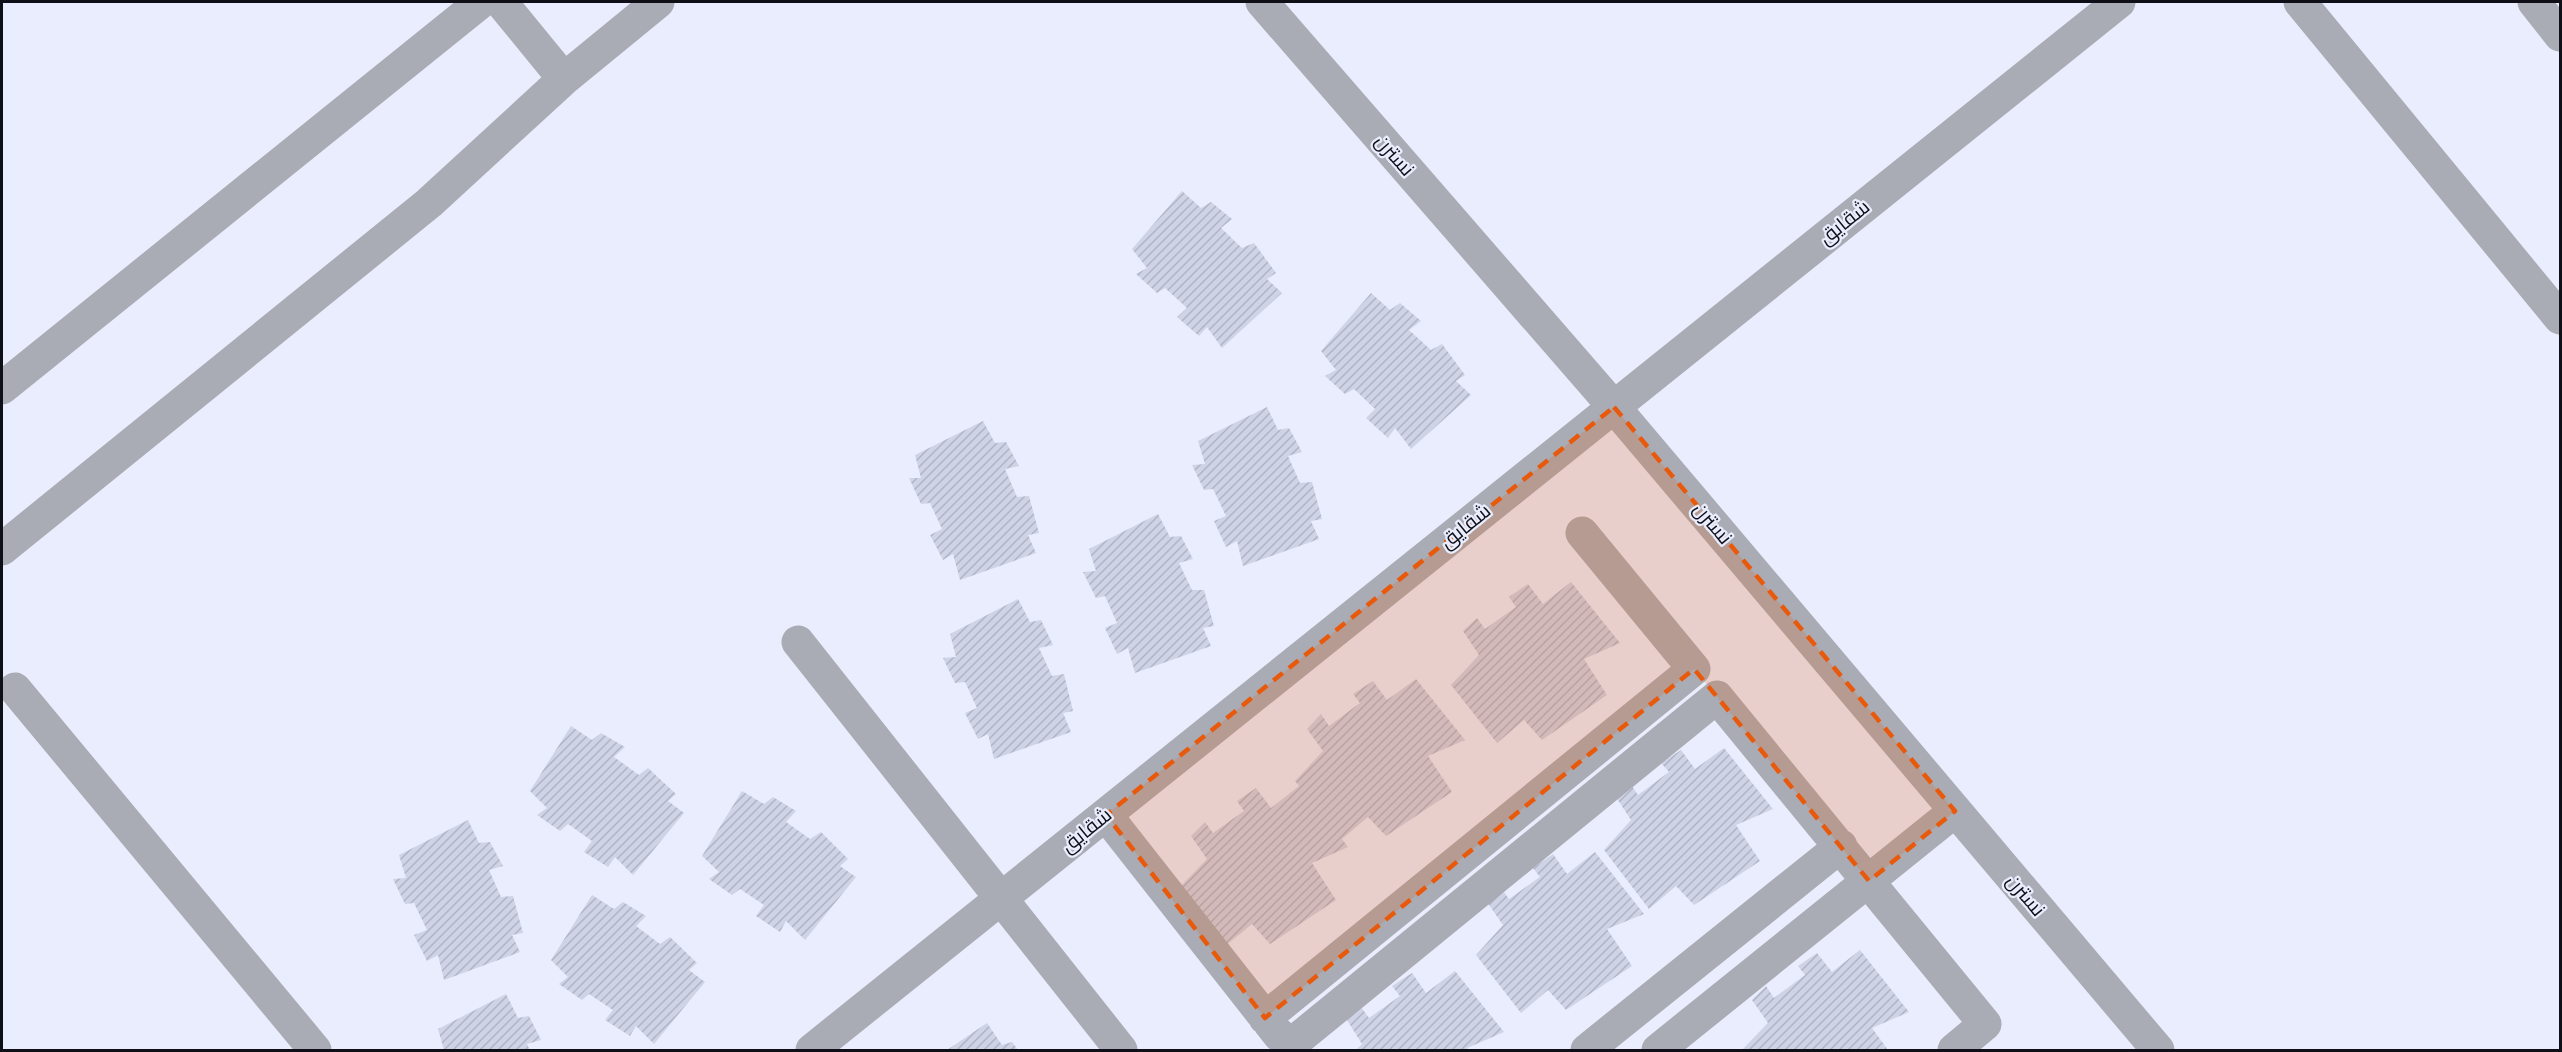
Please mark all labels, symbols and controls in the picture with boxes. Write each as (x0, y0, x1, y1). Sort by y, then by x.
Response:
street label: نسترن (1370, 130, 1419, 182)
street label: شقایق (1814, 195, 1875, 251)
street label: نسترن (1688, 498, 1737, 550)
street label: شقایق (1435, 499, 1496, 555)
street label: شقایق (1056, 803, 1117, 859)
street label: نسترن (2001, 870, 2050, 922)

